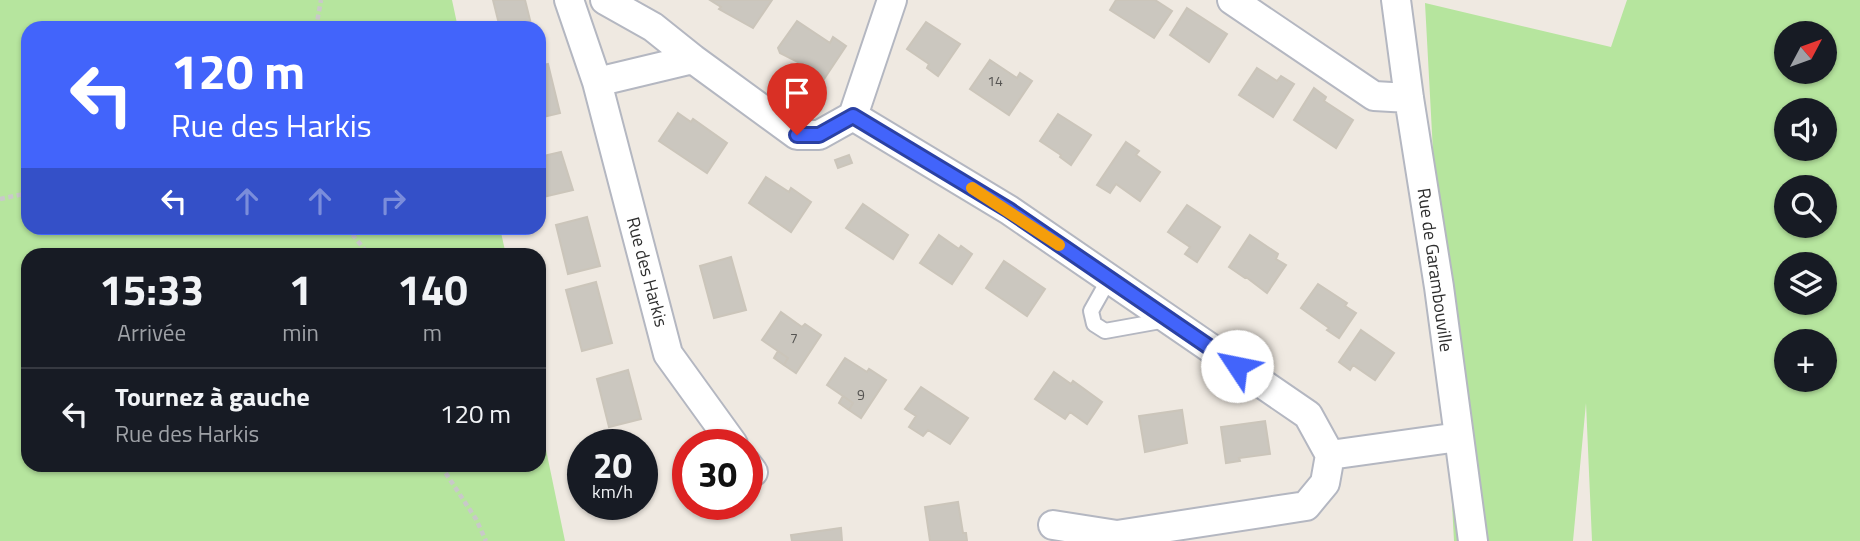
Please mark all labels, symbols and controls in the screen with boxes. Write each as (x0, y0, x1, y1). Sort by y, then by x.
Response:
north arrow (1774, 21, 1838, 84)
map controls (1774, 21, 1837, 392)
text: 120 m (171, 33, 305, 108)
icon: left (56, 49, 147, 140)
pin (767, 63, 827, 135)
house number: 14 (987, 70, 1003, 91)
icon: arrive (778, 74, 816, 112)
button: sound (1774, 98, 1837, 161)
text: Rue des Harkis (171, 101, 372, 149)
button: search (1774, 175, 1837, 238)
icon: left (155, 182, 193, 220)
icon: ahead (228, 182, 266, 220)
icon: ahead (301, 182, 339, 220)
icon: right (374, 182, 412, 220)
street label: Rue de Garambouville (1411, 186, 1460, 354)
street label: Rue des Harkis (620, 214, 675, 330)
button: layers (1774, 252, 1837, 315)
text: 15:33 (99, 257, 204, 321)
text: 1 (289, 257, 312, 321)
text: 140 (397, 257, 468, 321)
text: Arrivée (117, 315, 186, 350)
text: min (282, 315, 319, 350)
text: m (423, 315, 442, 350)
house number: 7 (790, 327, 798, 348)
position arrow (1200, 329, 1274, 403)
button: + (1774, 329, 1837, 392)
text: Tournez à gauche (115, 377, 310, 416)
house number: 9 (857, 384, 865, 405)
text: 120 m (440, 394, 511, 433)
icon: left (56, 395, 94, 433)
text: Rue des Harkis (115, 416, 259, 451)
speed limit sign: 30 (672, 429, 763, 520)
text: 20 (593, 438, 632, 492)
text: km/h (592, 478, 633, 505)

